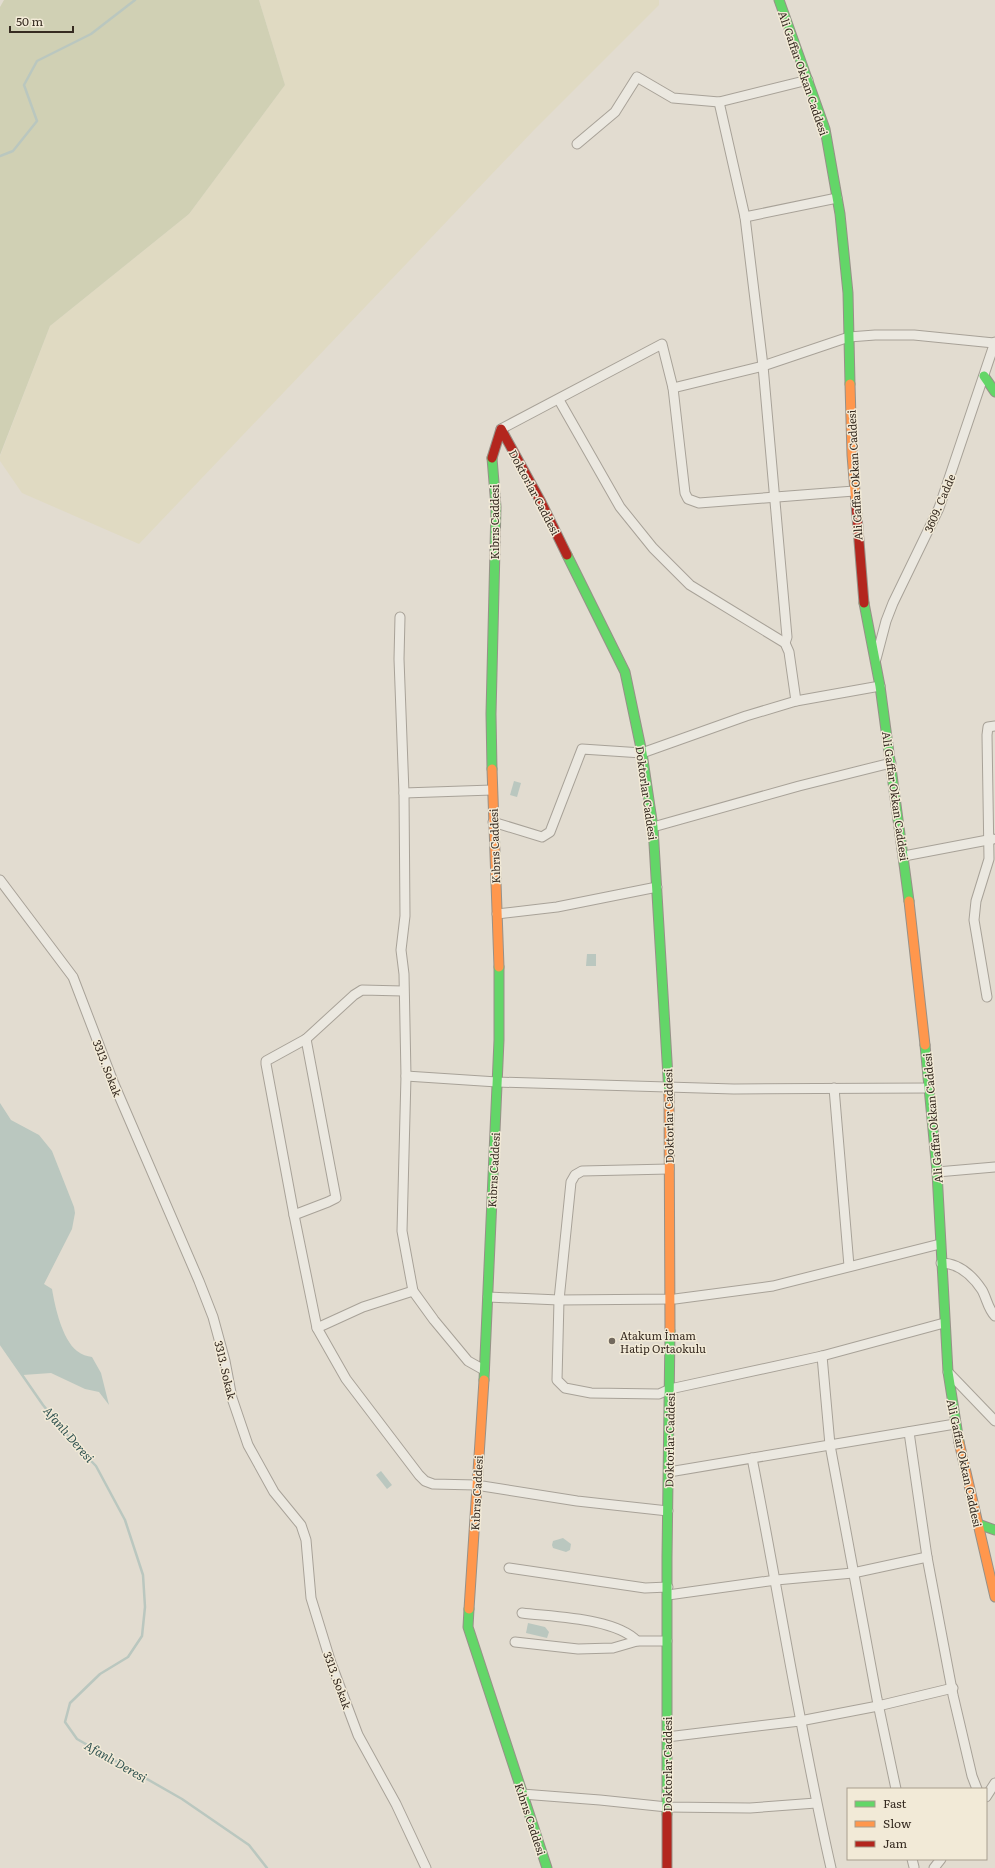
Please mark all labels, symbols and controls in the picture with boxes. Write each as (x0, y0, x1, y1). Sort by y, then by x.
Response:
scale bar (10, 8, 73, 34)
street label: Ali Gaffar Okkan Caddesi (775, 9, 833, 138)
text: 50 m (16, 12, 43, 30)
street label: Ali Gaffar Okkan Caddesi (843, 409, 865, 541)
street label: Doktorlar Caddesi (506, 446, 564, 538)
street label: 3609. Cadde (919, 471, 959, 535)
street label: Kıbrıs Caddesi (486, 484, 502, 560)
street label: Ali Gaffar Okkan Caddesi (879, 730, 913, 862)
street label: Doktorlar Caddesi (632, 745, 662, 841)
street label: Kıbrıs Caddesi (485, 808, 503, 884)
street label: 3313. Sokak (90, 1037, 126, 1099)
street label: Ali Gaffar Okkan Caddesi (918, 1052, 946, 1184)
street label: Doktorlar Caddesi (659, 1068, 677, 1164)
street label: Kıbrıs Caddesi (483, 1132, 503, 1208)
place label: Atakum İmam Hatip Ortaokulu (620, 1327, 706, 1356)
marker: Atakum İmam Hatip Ortaokulu (607, 1336, 617, 1346)
street label: 3313. Sokak (211, 1339, 241, 1401)
street label: Doktorlar Caddesi (660, 1392, 678, 1488)
street label: Ali Gaffar Okkan Caddesi (944, 1397, 986, 1529)
water label: Afanlı Deresi (39, 1402, 99, 1467)
street label: Kıbrıs Caddesi (466, 1455, 486, 1531)
street label: 3313. Sokak (320, 1649, 356, 1711)
street label: Doktorlar Caddesi (659, 1716, 675, 1811)
water label: Afanlı Deresi (81, 1736, 151, 1786)
street label: Kıbrıs Caddesi (512, 1781, 550, 1858)
legend (847, 1788, 987, 1860)
text: Fast (883, 1794, 907, 1812)
text: Slow (883, 1814, 912, 1832)
text: Jam (883, 1834, 908, 1852)

